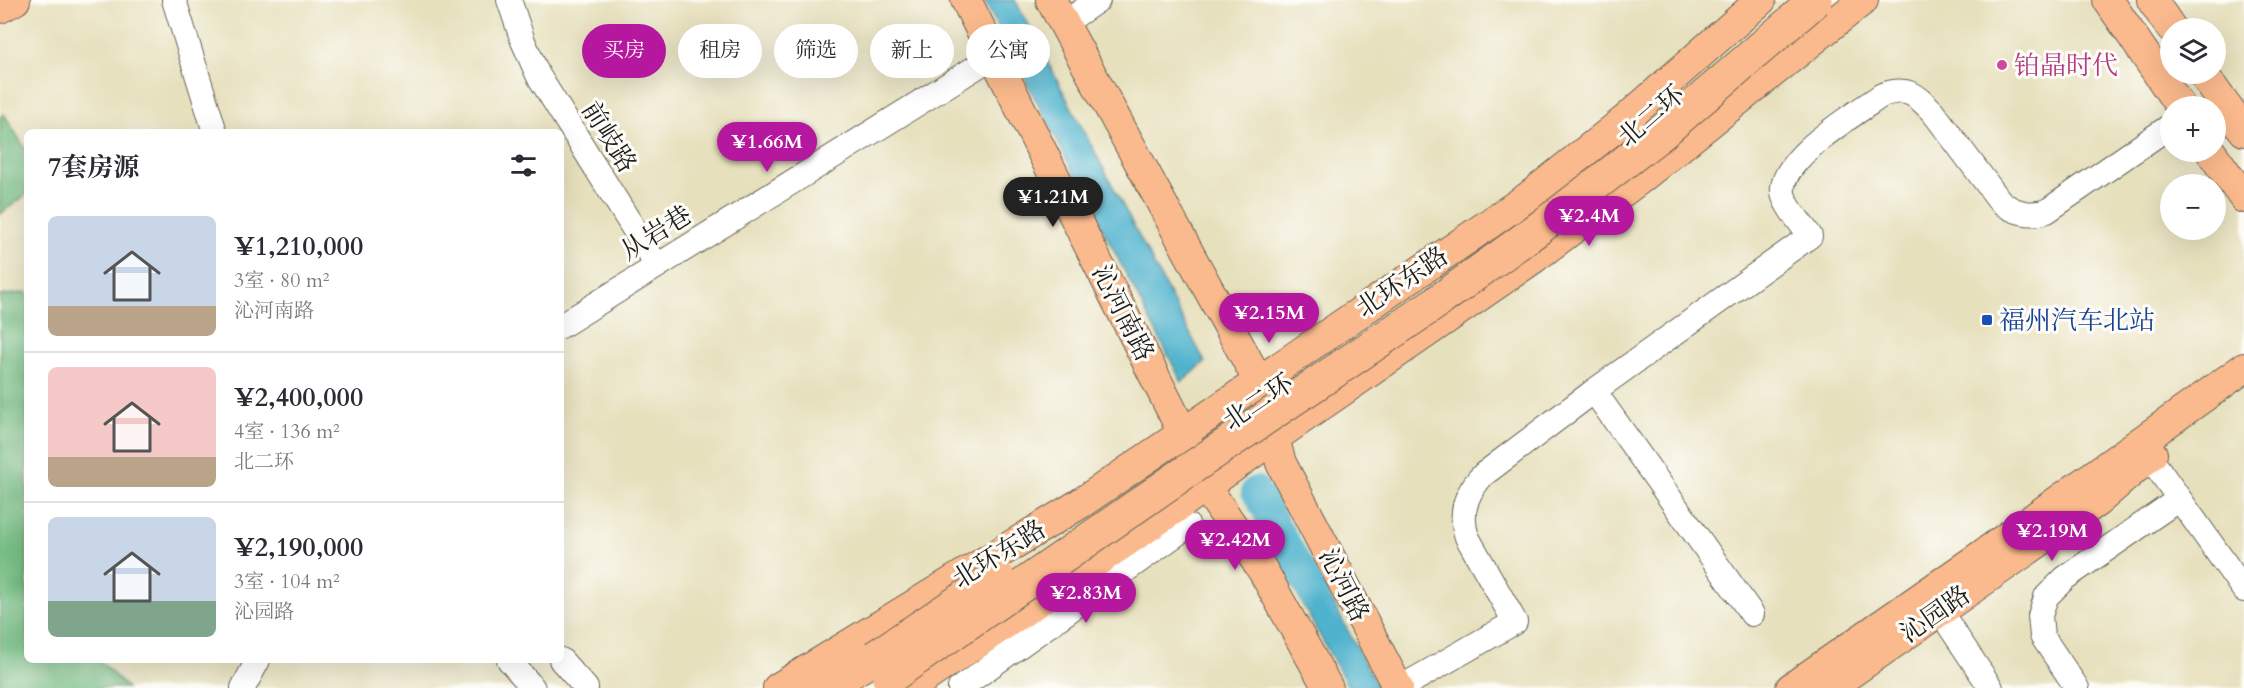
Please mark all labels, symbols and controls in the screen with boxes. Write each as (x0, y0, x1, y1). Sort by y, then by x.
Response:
map controls (2160, 18, 2226, 240)
button: layers (2160, 18, 2226, 84)
chip: 买房 (582, 24, 666, 78)
chip: 租房 (678, 24, 762, 78)
chip: 筛选 (774, 24, 858, 78)
chip: 新上 (870, 24, 954, 78)
chip: 公寓 (966, 24, 1050, 78)
place label: 铂晶时代 (2014, 48, 2118, 83)
marker: 铂晶时代 (1995, 58, 2009, 72)
street label: 北二环 (1610, 77, 1692, 155)
street label: 前岐路 (573, 95, 645, 179)
button: + (2160, 96, 2226, 162)
pin: ¥1.66M (718, 122, 816, 173)
text: ¥1.66M (731, 128, 803, 155)
icon: filters (507, 149, 540, 182)
text: 7套房源 (48, 150, 139, 185)
button: − (2160, 174, 2226, 240)
pin: ¥1.21M (1004, 177, 1102, 228)
text: ¥1.21M (1017, 183, 1089, 210)
pin: ¥2.4M (1547, 196, 1631, 247)
street label: 从岩巷 (614, 197, 698, 269)
text: ¥2.4M (1558, 202, 1620, 229)
text: ¥1,210,000 (234, 229, 363, 264)
street label: 北环东路 (1349, 238, 1455, 326)
icon: home (96, 240, 168, 312)
street label: 沁河南路 (1084, 259, 1162, 367)
text: 3室 · 80 m² (234, 267, 330, 294)
pin: ¥2.15M (1220, 293, 1318, 344)
text: 沁河南路 (234, 297, 314, 324)
text: ¥2.15M (1233, 299, 1305, 326)
place label: 福州汽车北站 (1999, 303, 2155, 338)
marker: 福州汽车北站 (1980, 313, 1994, 327)
street label: 北二环 (1216, 366, 1300, 438)
text: ¥2,400,000 (234, 380, 363, 415)
icon: home (96, 391, 168, 463)
text: 4室 · 136 m² (234, 418, 340, 445)
text: 北二环 (234, 448, 294, 475)
pin: ¥2.19M (2003, 511, 2101, 562)
street label: 北环东路 (946, 512, 1052, 596)
text: ¥2.19M (2016, 517, 2088, 544)
pin: ¥2.42M (1186, 520, 1284, 571)
text: ¥2.42M (1199, 526, 1271, 553)
text: ¥2,190,000 (234, 530, 363, 565)
icon: home (96, 541, 168, 613)
street label: 沁河路 (1311, 542, 1377, 628)
text: 3室 · 104 m² (234, 568, 340, 595)
pin: ¥2.83M (1037, 573, 1135, 624)
street label: 沁园路 (1893, 577, 1977, 651)
text: ¥2.83M (1050, 579, 1122, 606)
text: 沁园路 (234, 598, 294, 625)

